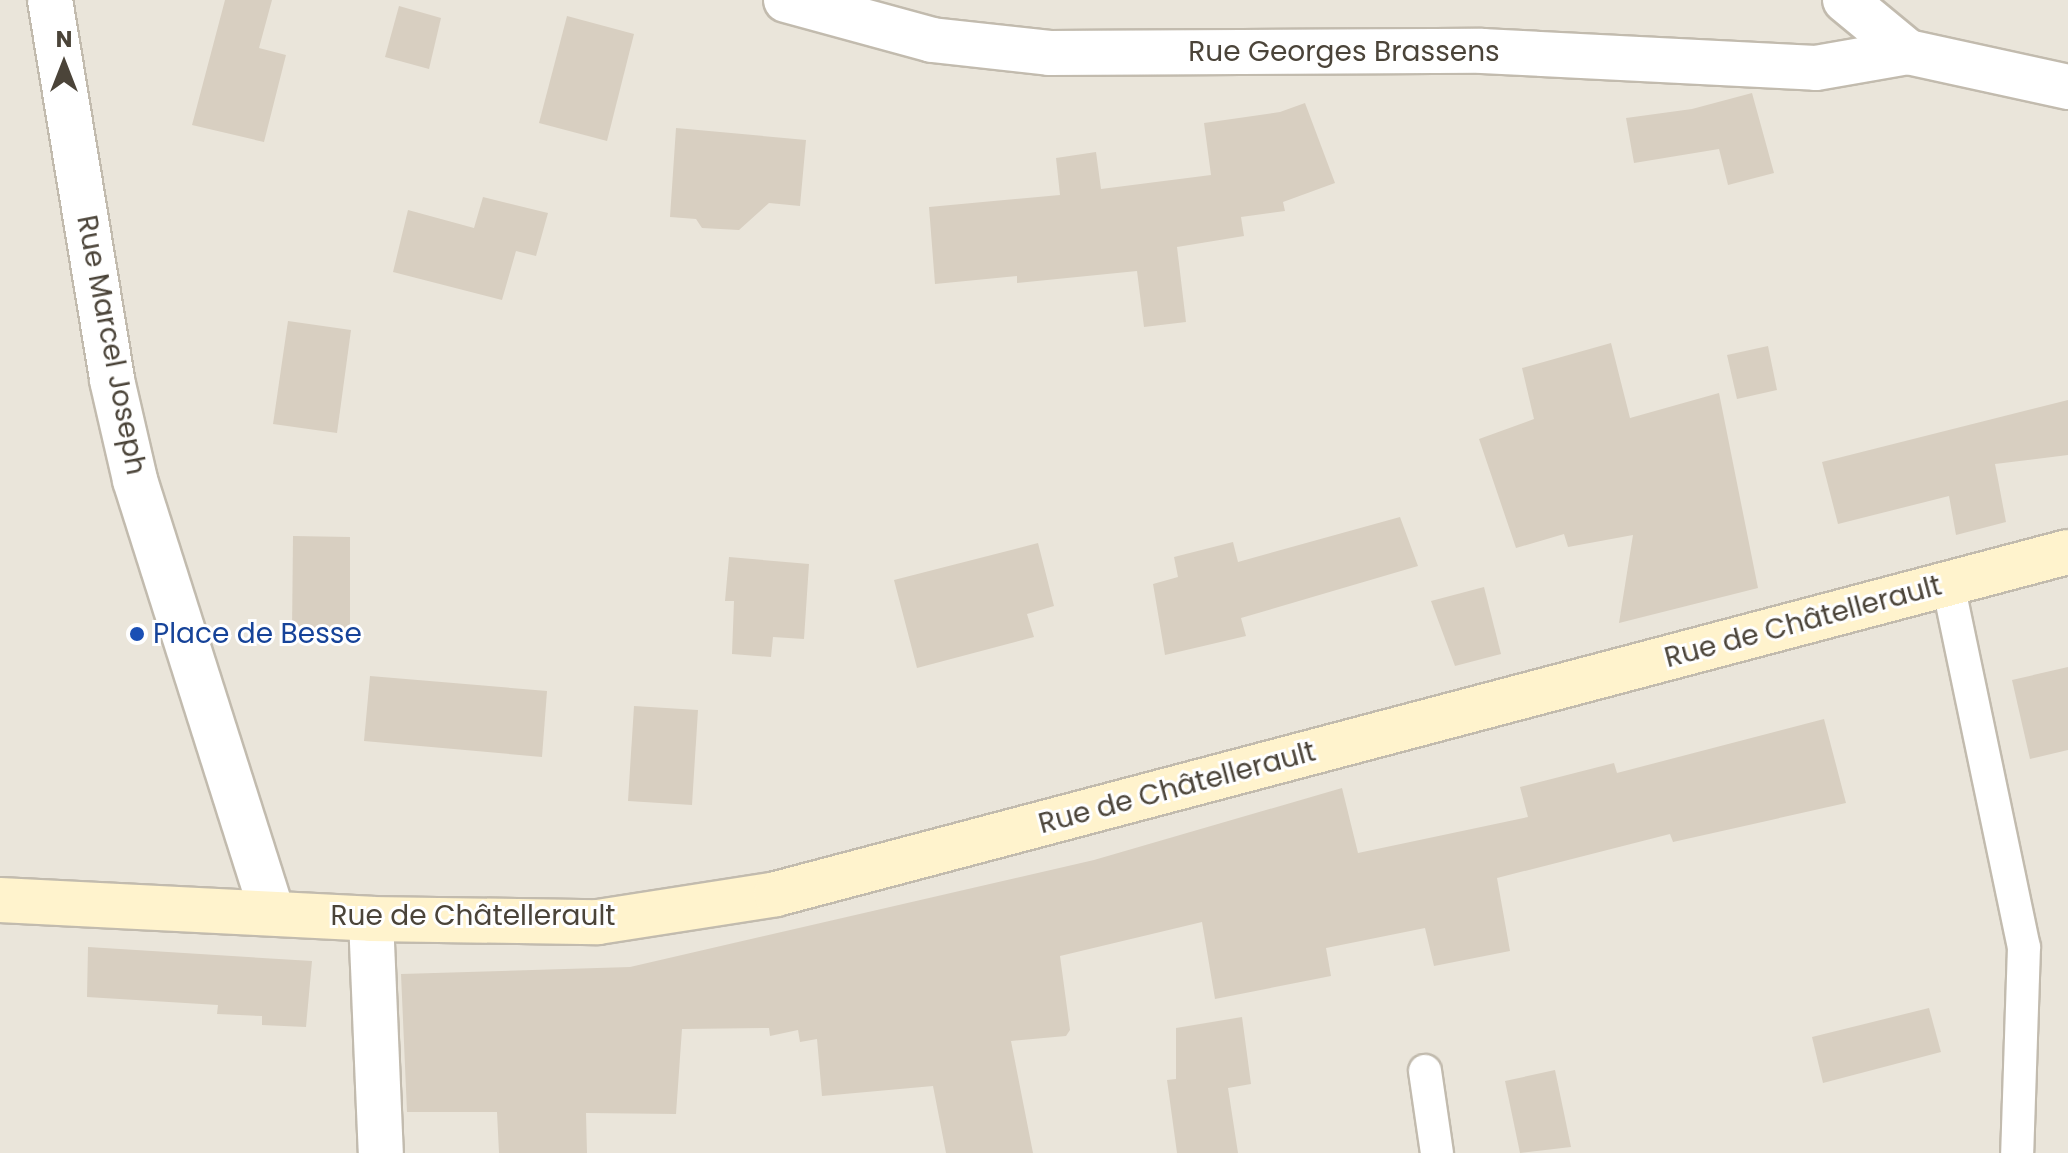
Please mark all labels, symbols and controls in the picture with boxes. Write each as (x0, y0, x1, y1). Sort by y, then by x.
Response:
north arrow (24, 24, 104, 104)
text: N (56, 24, 72, 55)
street label: Rue Georges Brassens (1188, 35, 1500, 69)
street label: Rue Marcel Joseph (69, 212, 153, 478)
street label: Rue de Châtellerault (1661, 569, 1945, 675)
place label: Place de Besse (153, 617, 362, 651)
marker: Place de Besse (128, 625, 146, 643)
street label: Rue de Châtellerault (1035, 735, 1319, 841)
street label: Rue de Châtellerault (330, 899, 616, 933)

